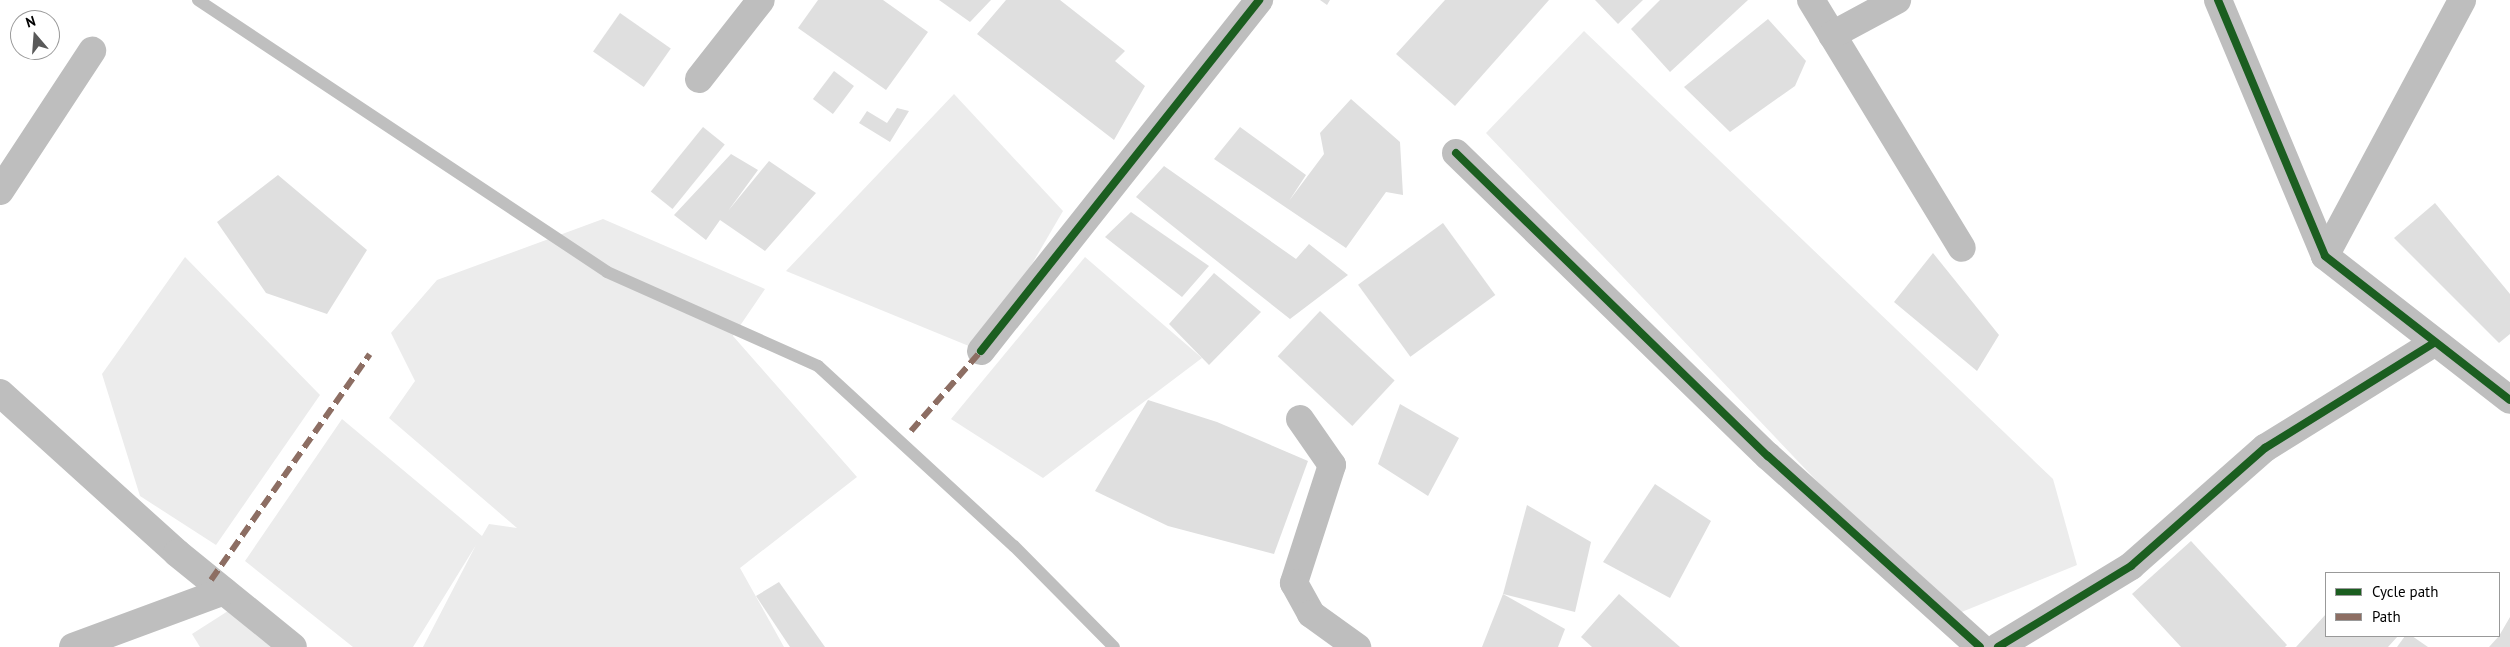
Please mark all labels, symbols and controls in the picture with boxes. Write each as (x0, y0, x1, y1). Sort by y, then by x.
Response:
north arrow (10, 10, 60, 60)
text: N (24, 12, 38, 32)
legend (2325, 572, 2500, 637)
text: Cycle path (2372, 582, 2438, 601)
text: Path (2372, 607, 2401, 626)

